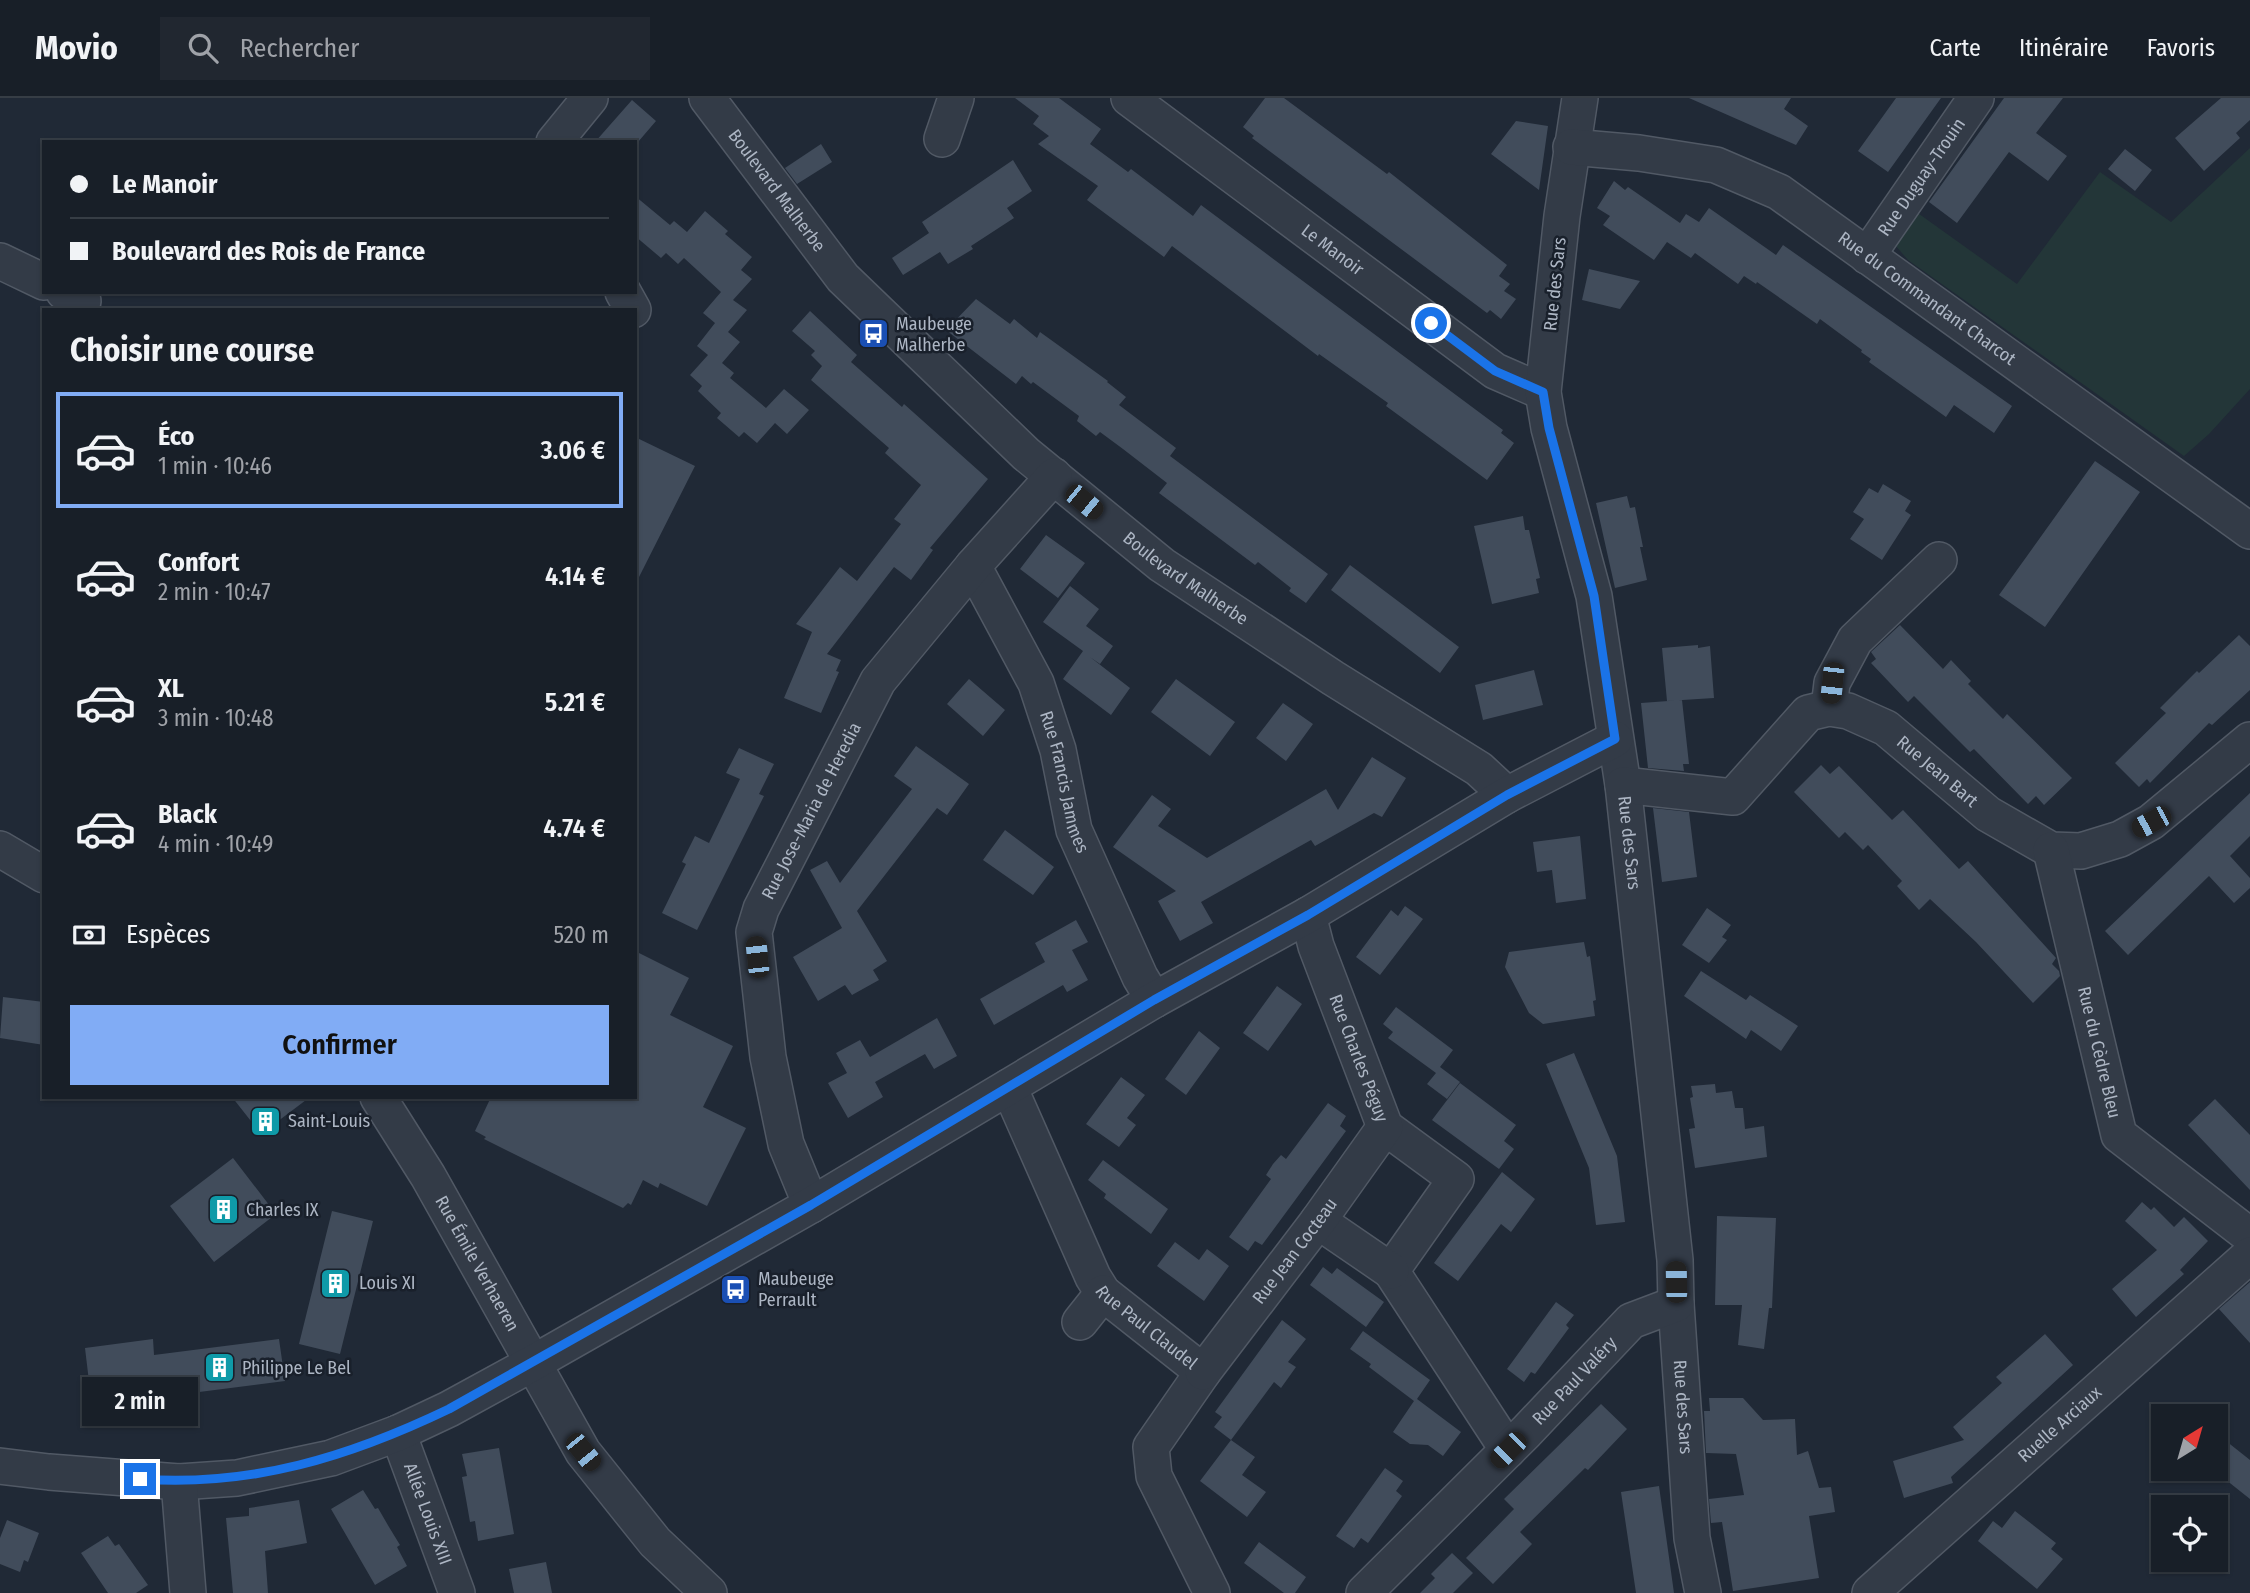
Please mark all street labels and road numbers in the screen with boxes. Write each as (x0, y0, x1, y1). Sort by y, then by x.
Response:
street label: Rue Duguay-Trouin (1873, 114, 1970, 240)
street label: Boulevard Malherbe (724, 125, 830, 256)
street label: Le Manoir (1297, 219, 1369, 281)
street label: Rue du Commandant Charcot (1834, 227, 2020, 370)
street label: Rue des Sars (1539, 236, 1571, 332)
street label: Boulevard Malherbe (1119, 527, 1252, 630)
street label: Rue Francis Jammes (1035, 708, 1094, 857)
street label: Rue Jose-Maria de Heredia (757, 718, 866, 903)
street label: Rue Jean Bart (1892, 731, 1983, 812)
street label: Rue des Sars (1613, 795, 1645, 891)
street label: Rue du Cèdre Bleu (2073, 984, 2126, 1120)
street label: Rue Charles Péguy (1324, 991, 1393, 1125)
street label: Rue Émile Verhaeren (430, 1192, 524, 1335)
street label: Rue Jean Cocteau (1248, 1194, 1342, 1308)
street label: Rue Paul Claudel (1090, 1282, 1202, 1374)
street label: Rue Paul Valéry (1528, 1332, 1621, 1429)
street label: Rue des Sars (1669, 1359, 1697, 1455)
street label: Ruelle Arciaux (2013, 1381, 2106, 1467)
street label: Allée Louis XIII (399, 1460, 457, 1568)

